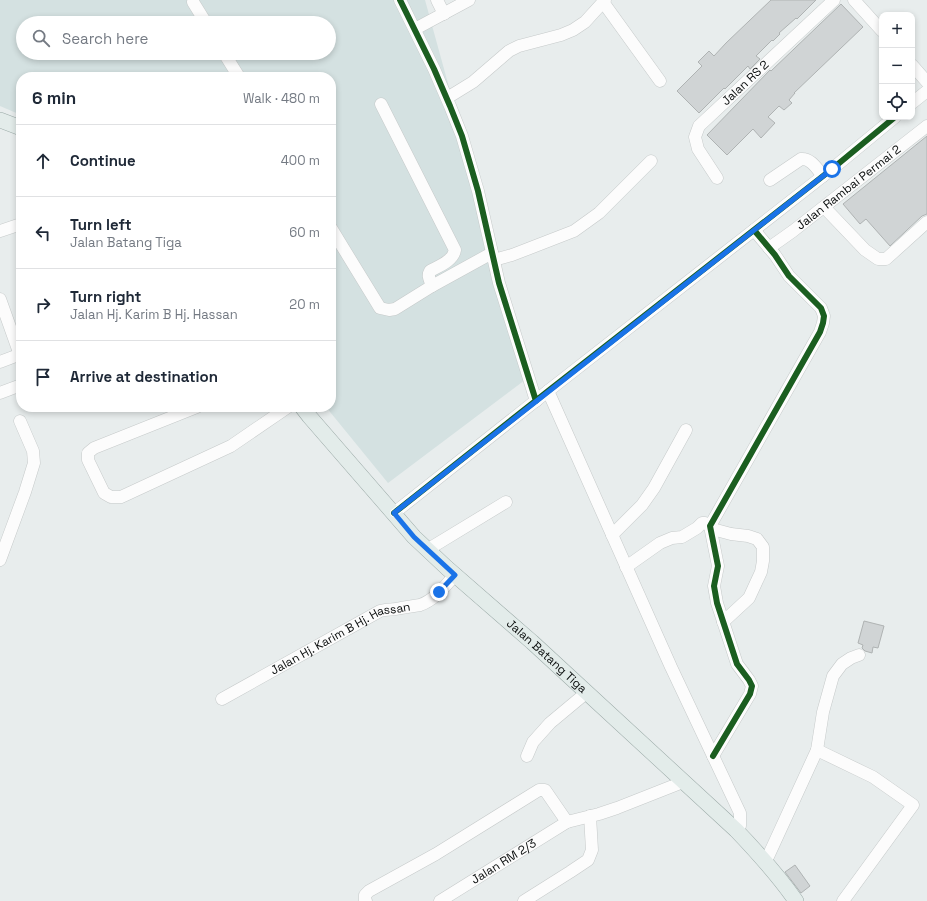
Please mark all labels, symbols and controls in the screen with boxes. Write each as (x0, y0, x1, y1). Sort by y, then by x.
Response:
map controls (879, 12, 915, 120)
button: + (879, 12, 915, 48)
search box (16, 16, 336, 60)
icon: search (30, 27, 52, 49)
text: Search here (62, 29, 148, 48)
button: − (879, 48, 915, 84)
street label: Jalan RS 2 (718, 57, 772, 109)
button: locate (879, 84, 915, 120)
text: 6 min (32, 87, 76, 109)
text: Walk · 480 m (243, 90, 320, 107)
street label: Jalan Rambai Permai 2 (793, 141, 904, 233)
icon: ahead (32, 150, 54, 172)
text: Continue (70, 151, 136, 170)
text: 400 m (281, 152, 320, 169)
route start (823, 160, 841, 178)
text: Turn left (70, 215, 132, 234)
icon: left (32, 222, 54, 244)
text: 60 m (289, 224, 320, 241)
text: Jalan Batang Tiga (70, 234, 182, 251)
text: Turn right (70, 287, 141, 306)
icon: right (32, 294, 54, 316)
text: 20 m (289, 296, 320, 313)
text: Jalan Hj. Karim B Hj. Hassan (70, 306, 238, 323)
icon: arrive (32, 366, 54, 388)
text: Arrive at destination (70, 367, 218, 386)
route end (430, 583, 448, 601)
street label: Jalan Hj. Karim B Hj. Hassan (267, 599, 411, 679)
street label: Jalan Batang Tiga (503, 615, 590, 697)
street label: Jalan RM 2/3 (468, 835, 539, 888)

